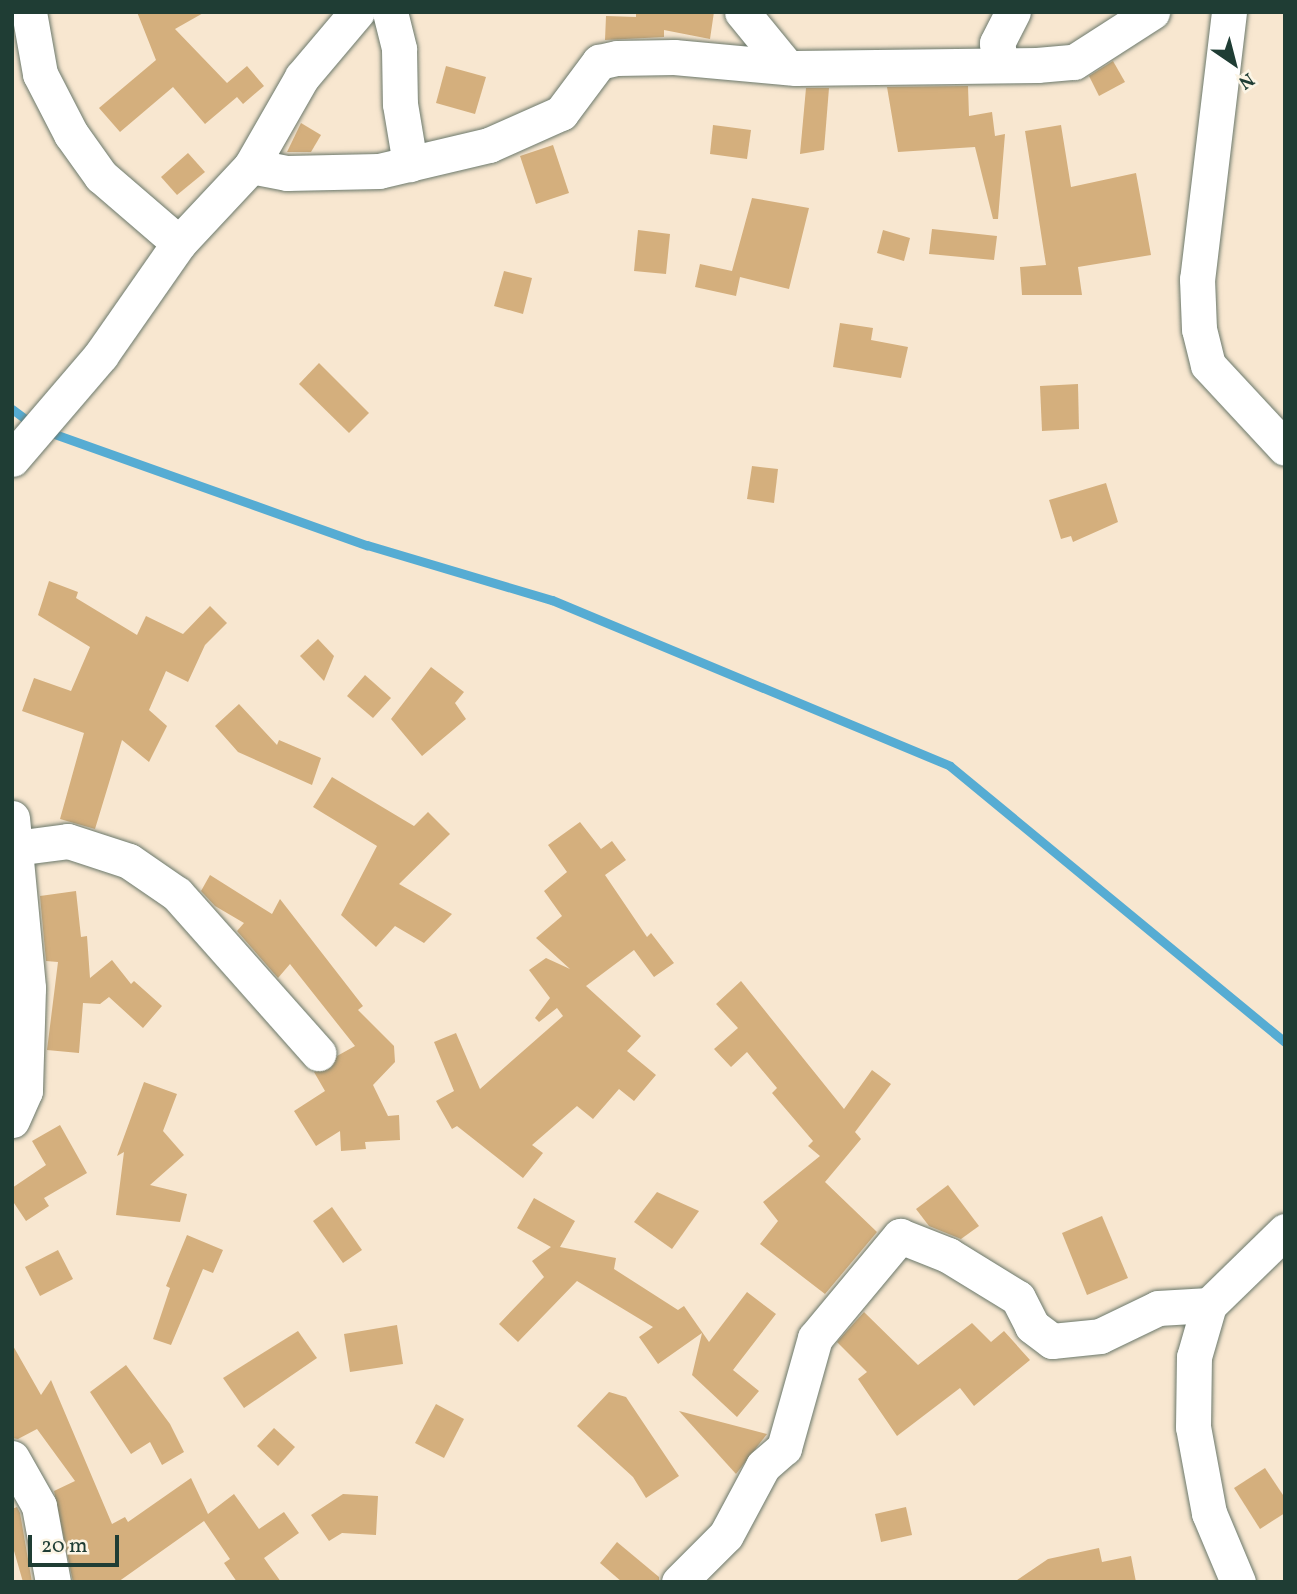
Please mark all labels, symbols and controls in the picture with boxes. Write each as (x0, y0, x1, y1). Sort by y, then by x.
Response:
north arrow (1199, 28, 1269, 98)
text: N (1233, 66, 1259, 95)
scale bar (32, 1520, 122, 1564)
text: 20 m (41, 1532, 87, 1561)

